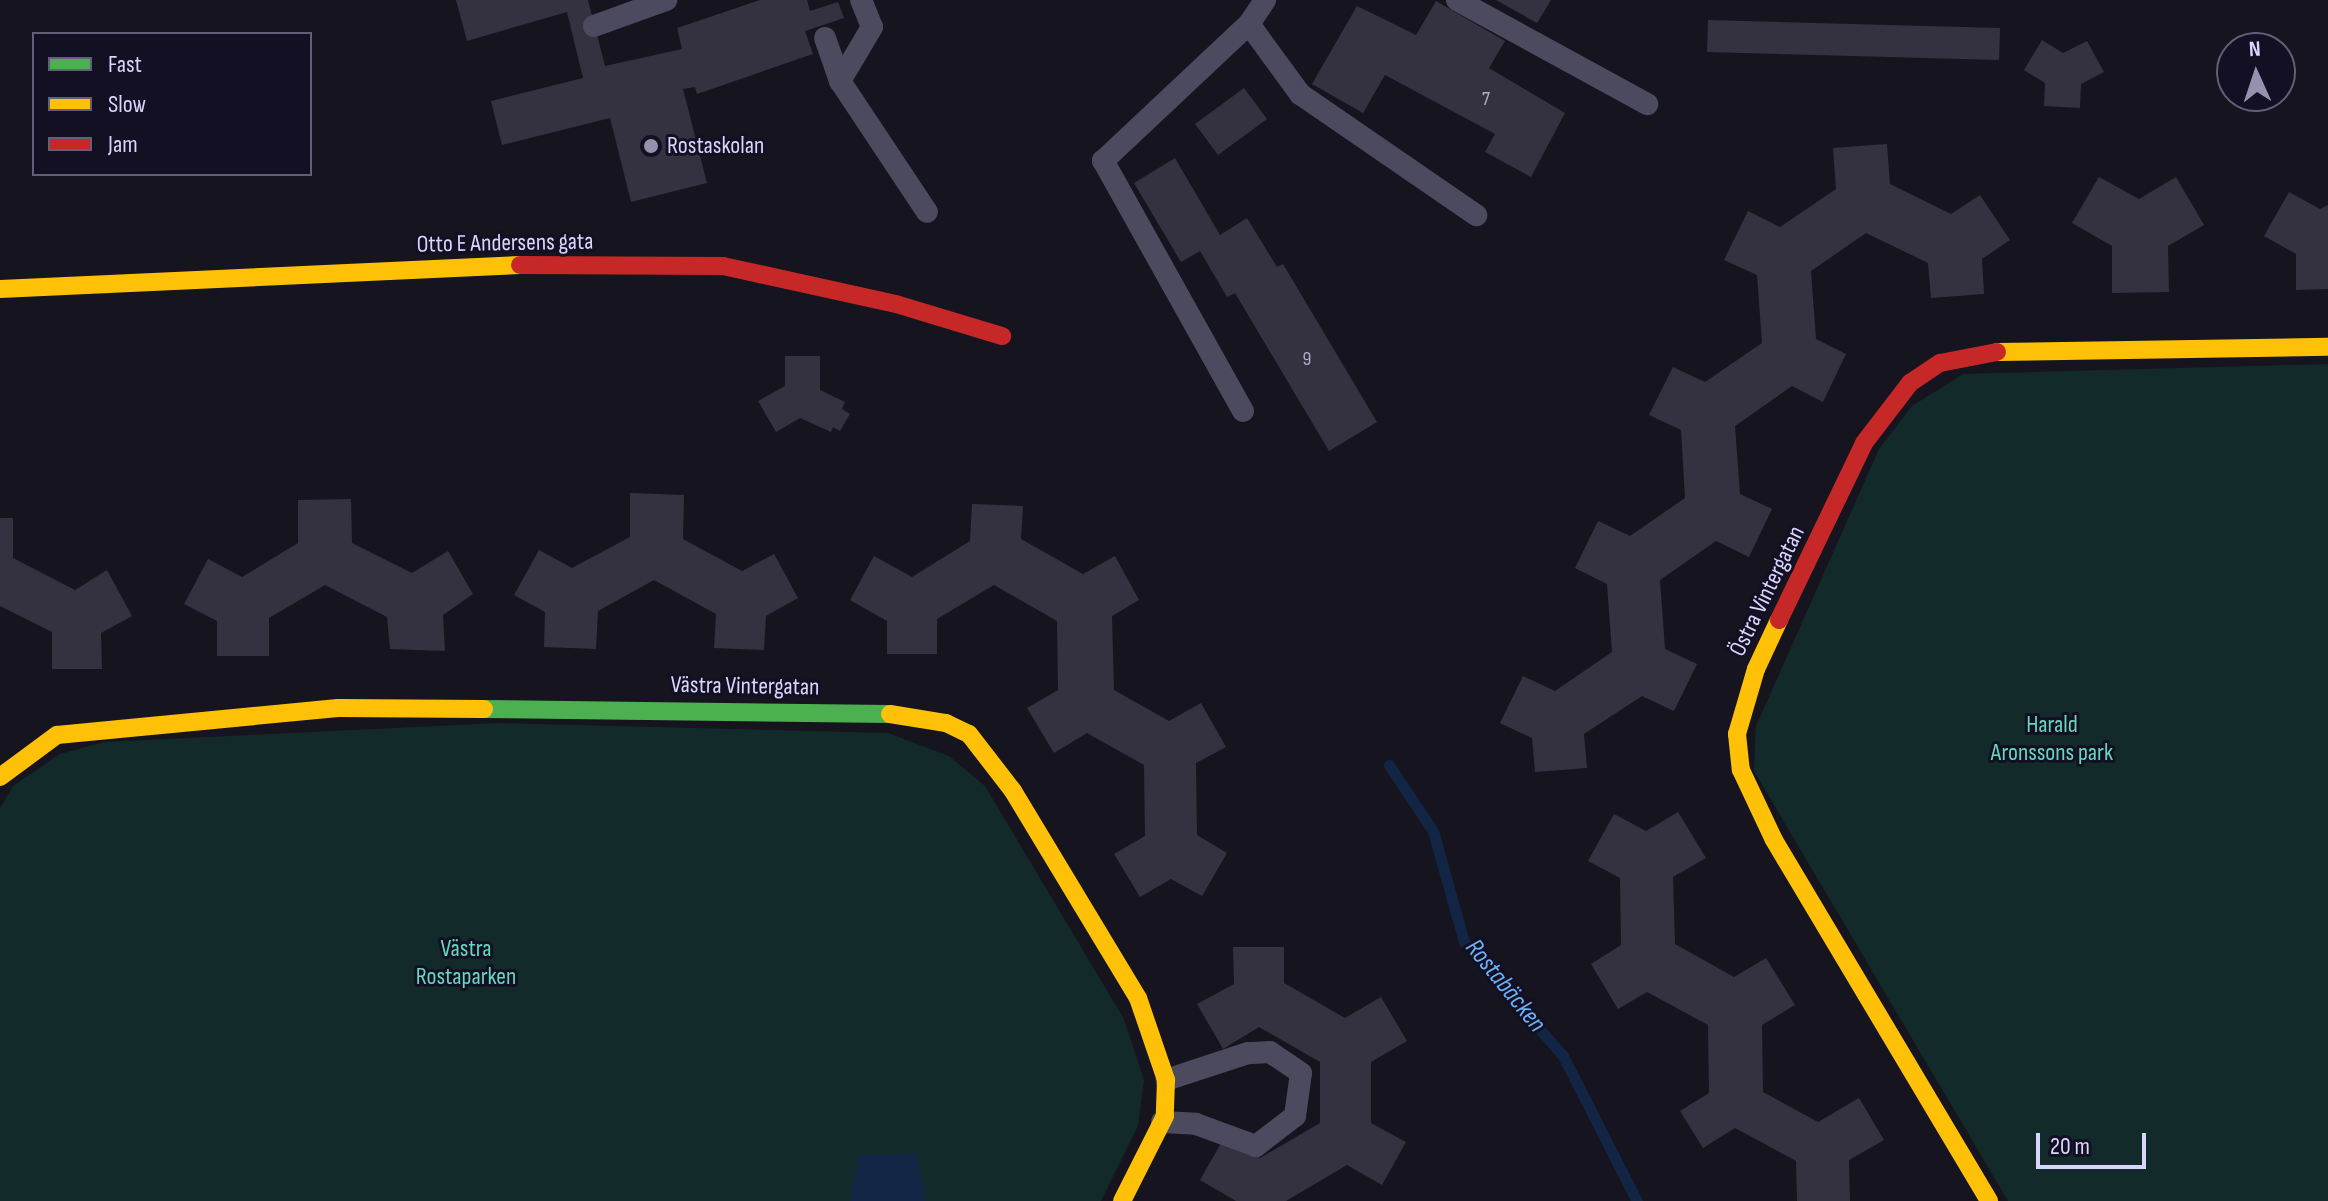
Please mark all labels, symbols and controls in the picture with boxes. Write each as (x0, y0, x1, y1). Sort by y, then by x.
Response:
legend (32, 32, 312, 176)
north arrow (2216, 32, 2296, 112)
text: N (2248, 36, 2261, 63)
text: Fast (108, 50, 142, 79)
house number: 7 (1482, 87, 1490, 111)
text: Slow (108, 90, 146, 119)
text: Jam (108, 130, 138, 159)
place label: Rostaskolan (667, 132, 764, 160)
marker: Rostaskolan (642, 137, 660, 155)
street label: Otto E Andersens gata (416, 227, 594, 259)
house number: 9 (1303, 347, 1311, 371)
street label: Östra Vintergatan (1723, 521, 1811, 661)
street label: Västra Vintergatan (670, 670, 820, 702)
park label: Harald Aronssons park (1991, 711, 2113, 767)
water label: Rostabäcken (1458, 933, 1552, 1039)
park label: Västra Rostaparken (416, 935, 516, 991)
scale bar (2040, 1117, 2150, 1167)
text: 20 m (2050, 1132, 2090, 1161)

